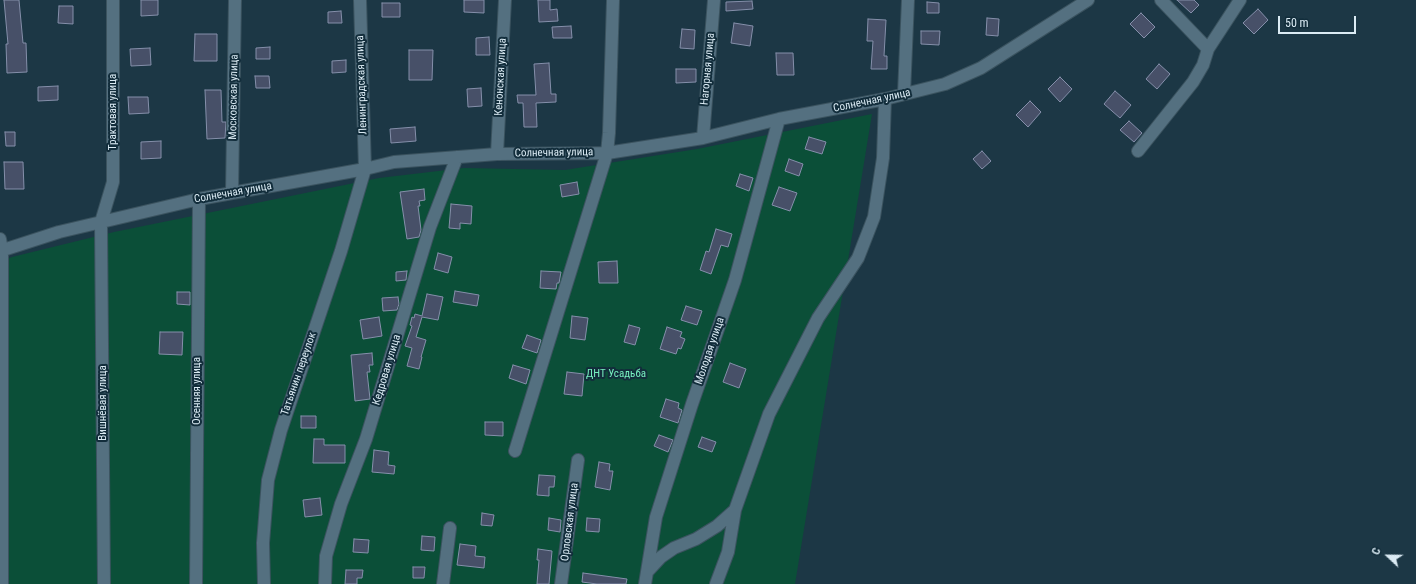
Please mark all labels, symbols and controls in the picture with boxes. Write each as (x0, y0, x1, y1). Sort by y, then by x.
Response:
scale bar (1280, 8, 1358, 34)
text: 50 m (1285, 16, 1309, 30)
street label: Нагорная улица (698, 32, 718, 106)
street label: Ленинградская улица (354, 35, 370, 135)
street label: Кенонская улица (492, 38, 510, 116)
street label: Московская улица (227, 54, 241, 140)
street label: Трактовая улица (106, 74, 120, 150)
street label: Солнечная улица (832, 86, 912, 116)
street label: Солнечная улица (515, 146, 593, 160)
street label: Солнечная улица (193, 180, 273, 206)
street label: Молодая улица (692, 316, 728, 386)
street label: Татьянин переулок (279, 331, 319, 417)
street label: Кедровая улица (370, 333, 404, 407)
street label: Осенняя улица (190, 357, 204, 425)
street label: Вишнёвая улица (96, 365, 110, 441)
park label: ДНТ Усадьба (586, 367, 646, 381)
street label: Орловская улица (559, 482, 581, 562)
north arrow (1368, 536, 1408, 576)
text: С (1369, 546, 1384, 557)

